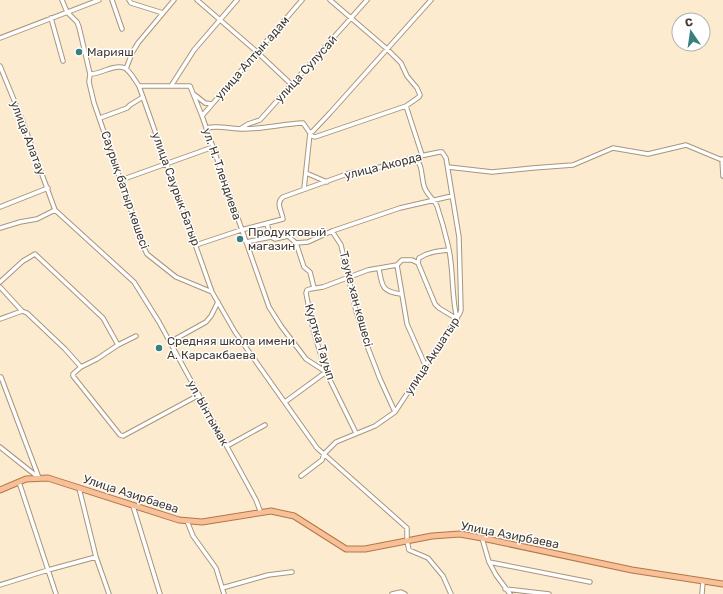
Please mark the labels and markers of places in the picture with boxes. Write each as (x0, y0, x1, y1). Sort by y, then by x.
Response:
place label: Марияш (87, 45, 134, 59)
marker: Марияш (74, 47, 84, 57)
place label: Продуктовый магазин (248, 225, 326, 253)
marker: Продуктовый магазин (235, 234, 245, 244)
place label: Средняя школа имени А. Карсакбаева (167, 334, 295, 362)
marker: Средняя школа имени А. Карсакбаева (154, 343, 164, 353)

